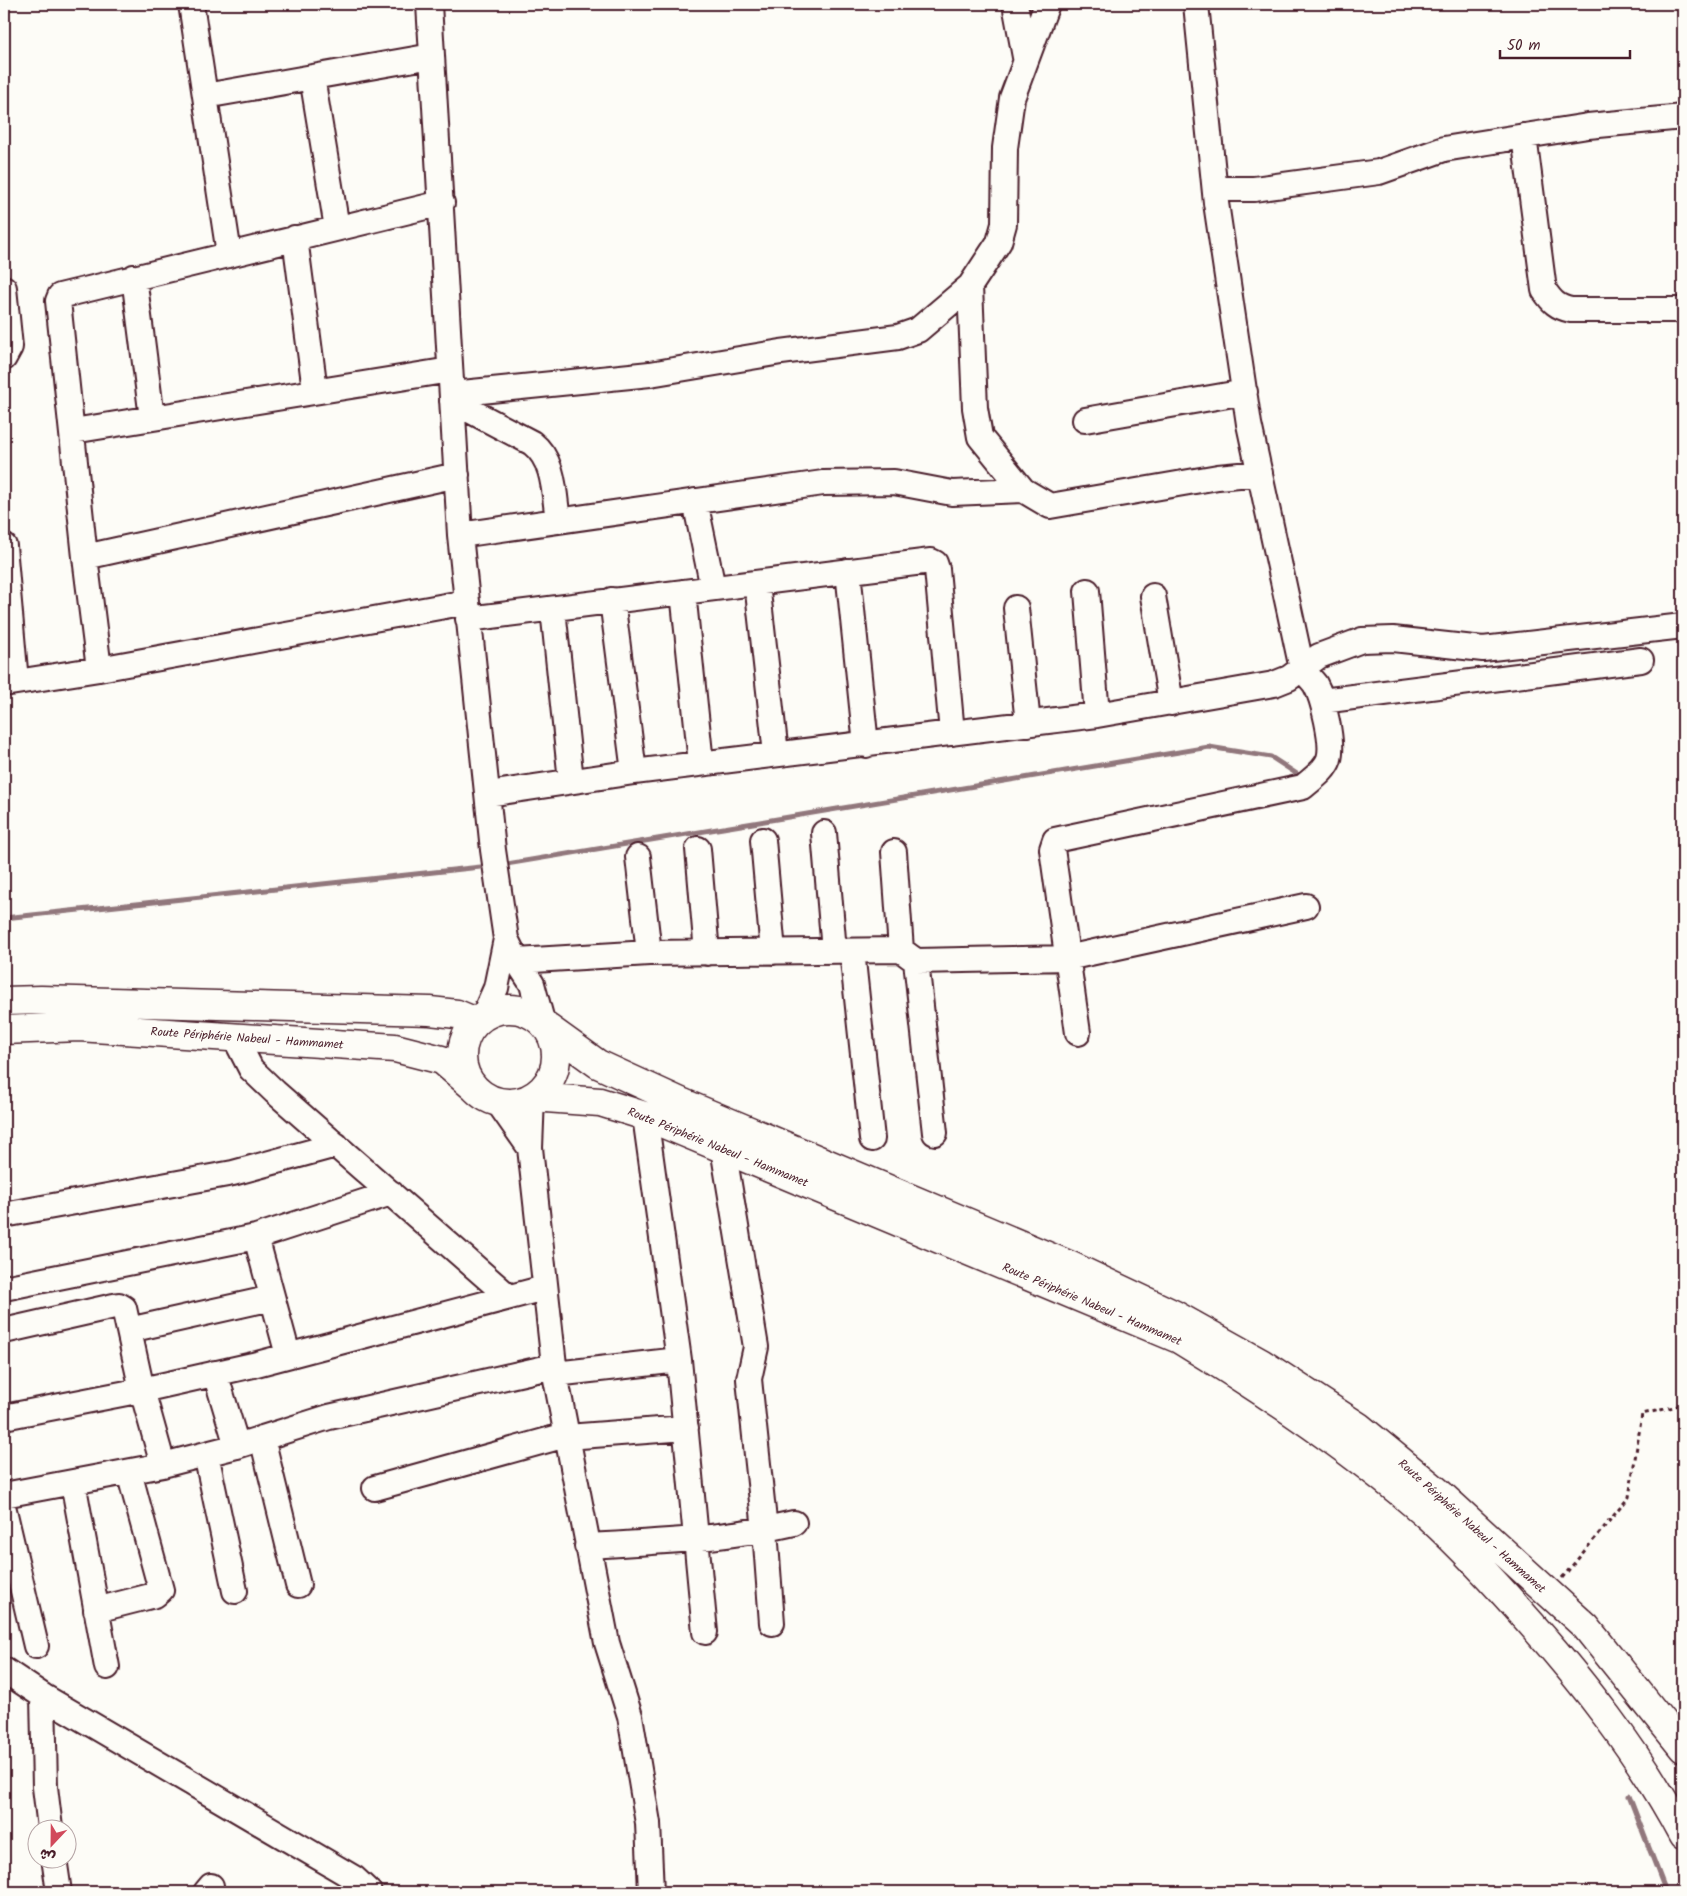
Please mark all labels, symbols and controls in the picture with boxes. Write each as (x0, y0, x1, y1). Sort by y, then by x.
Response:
scale bar (1500, 28, 1630, 60)
text: 50 m (1507, 34, 1541, 58)
street label: Route Périphérie Nabeul - Hammamet (150, 1022, 344, 1055)
street label: Route Périphérie Nabeul - Hammamet (625, 1102, 811, 1193)
street label: Route Périphérie Nabeul - Hammamet (999, 1258, 1185, 1351)
street label: Route Périphérie Nabeul - Hammamet (1393, 1455, 1550, 1598)
north arrow (28, 1818, 78, 1868)
text: ش (36, 1842, 59, 1868)

